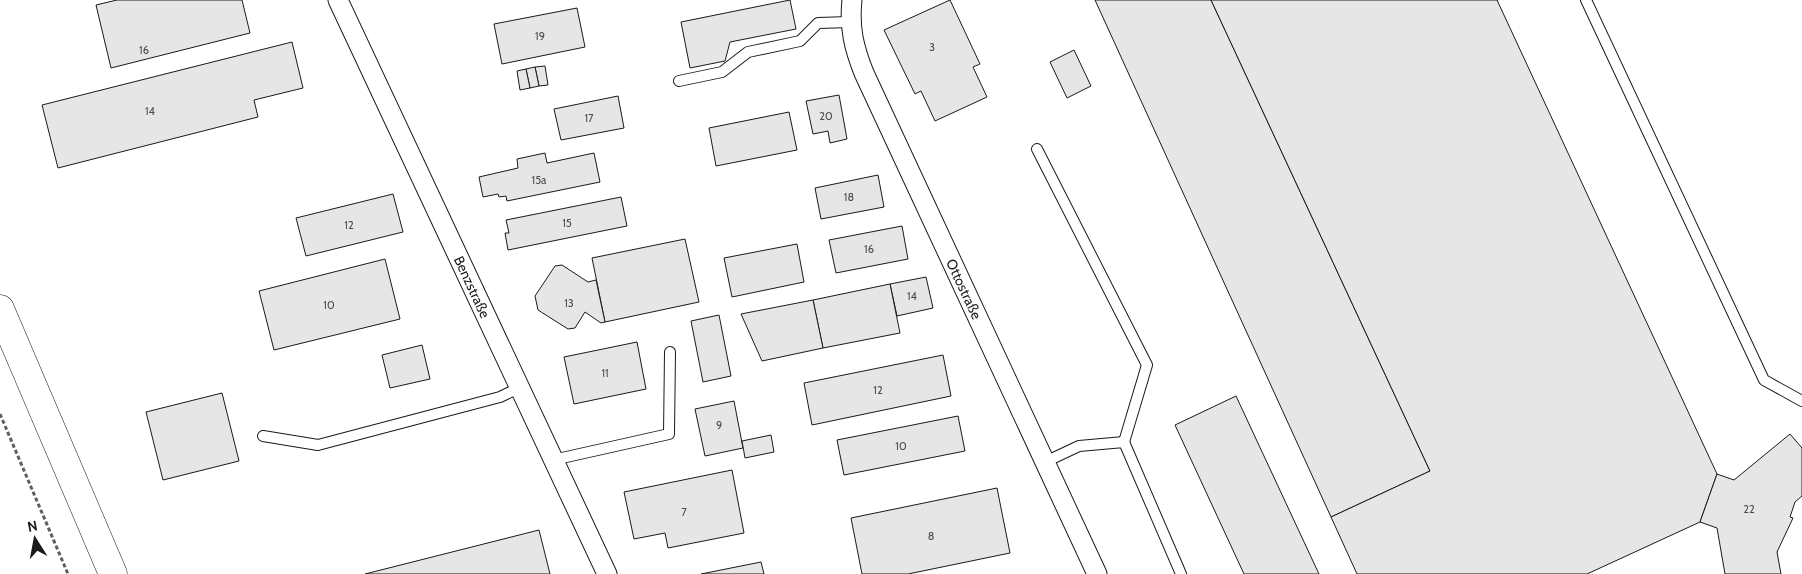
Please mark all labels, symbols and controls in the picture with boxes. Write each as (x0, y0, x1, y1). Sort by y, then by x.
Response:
house number: 19 (535, 29, 545, 43)
house number: 3 (929, 40, 935, 54)
house number: 16 (139, 43, 149, 57)
house number: 14 (145, 104, 156, 118)
house number: 20 (819, 109, 833, 123)
house number: 17 (584, 111, 594, 125)
house number: 15a (532, 173, 547, 187)
house number: 18 (844, 190, 854, 204)
house number: 15 (562, 216, 572, 230)
house number: 12 (344, 218, 354, 232)
house number: 16 (864, 242, 874, 256)
street label: Benzstraße (450, 253, 494, 321)
street label: Ottostraße (942, 256, 986, 322)
house number: 14 (907, 289, 918, 303)
house number: 13 (564, 296, 574, 310)
house number: 10 (323, 298, 335, 312)
house number: 11 (601, 366, 609, 380)
house number: 12 (873, 383, 883, 397)
house number: 9 (716, 418, 722, 432)
house number: 10 (895, 439, 907, 453)
house number: 22 (1743, 502, 1755, 516)
house number: 7 (681, 505, 687, 519)
north arrow (10, 514, 60, 564)
text: N (26, 516, 39, 536)
house number: 8 (928, 529, 934, 543)

